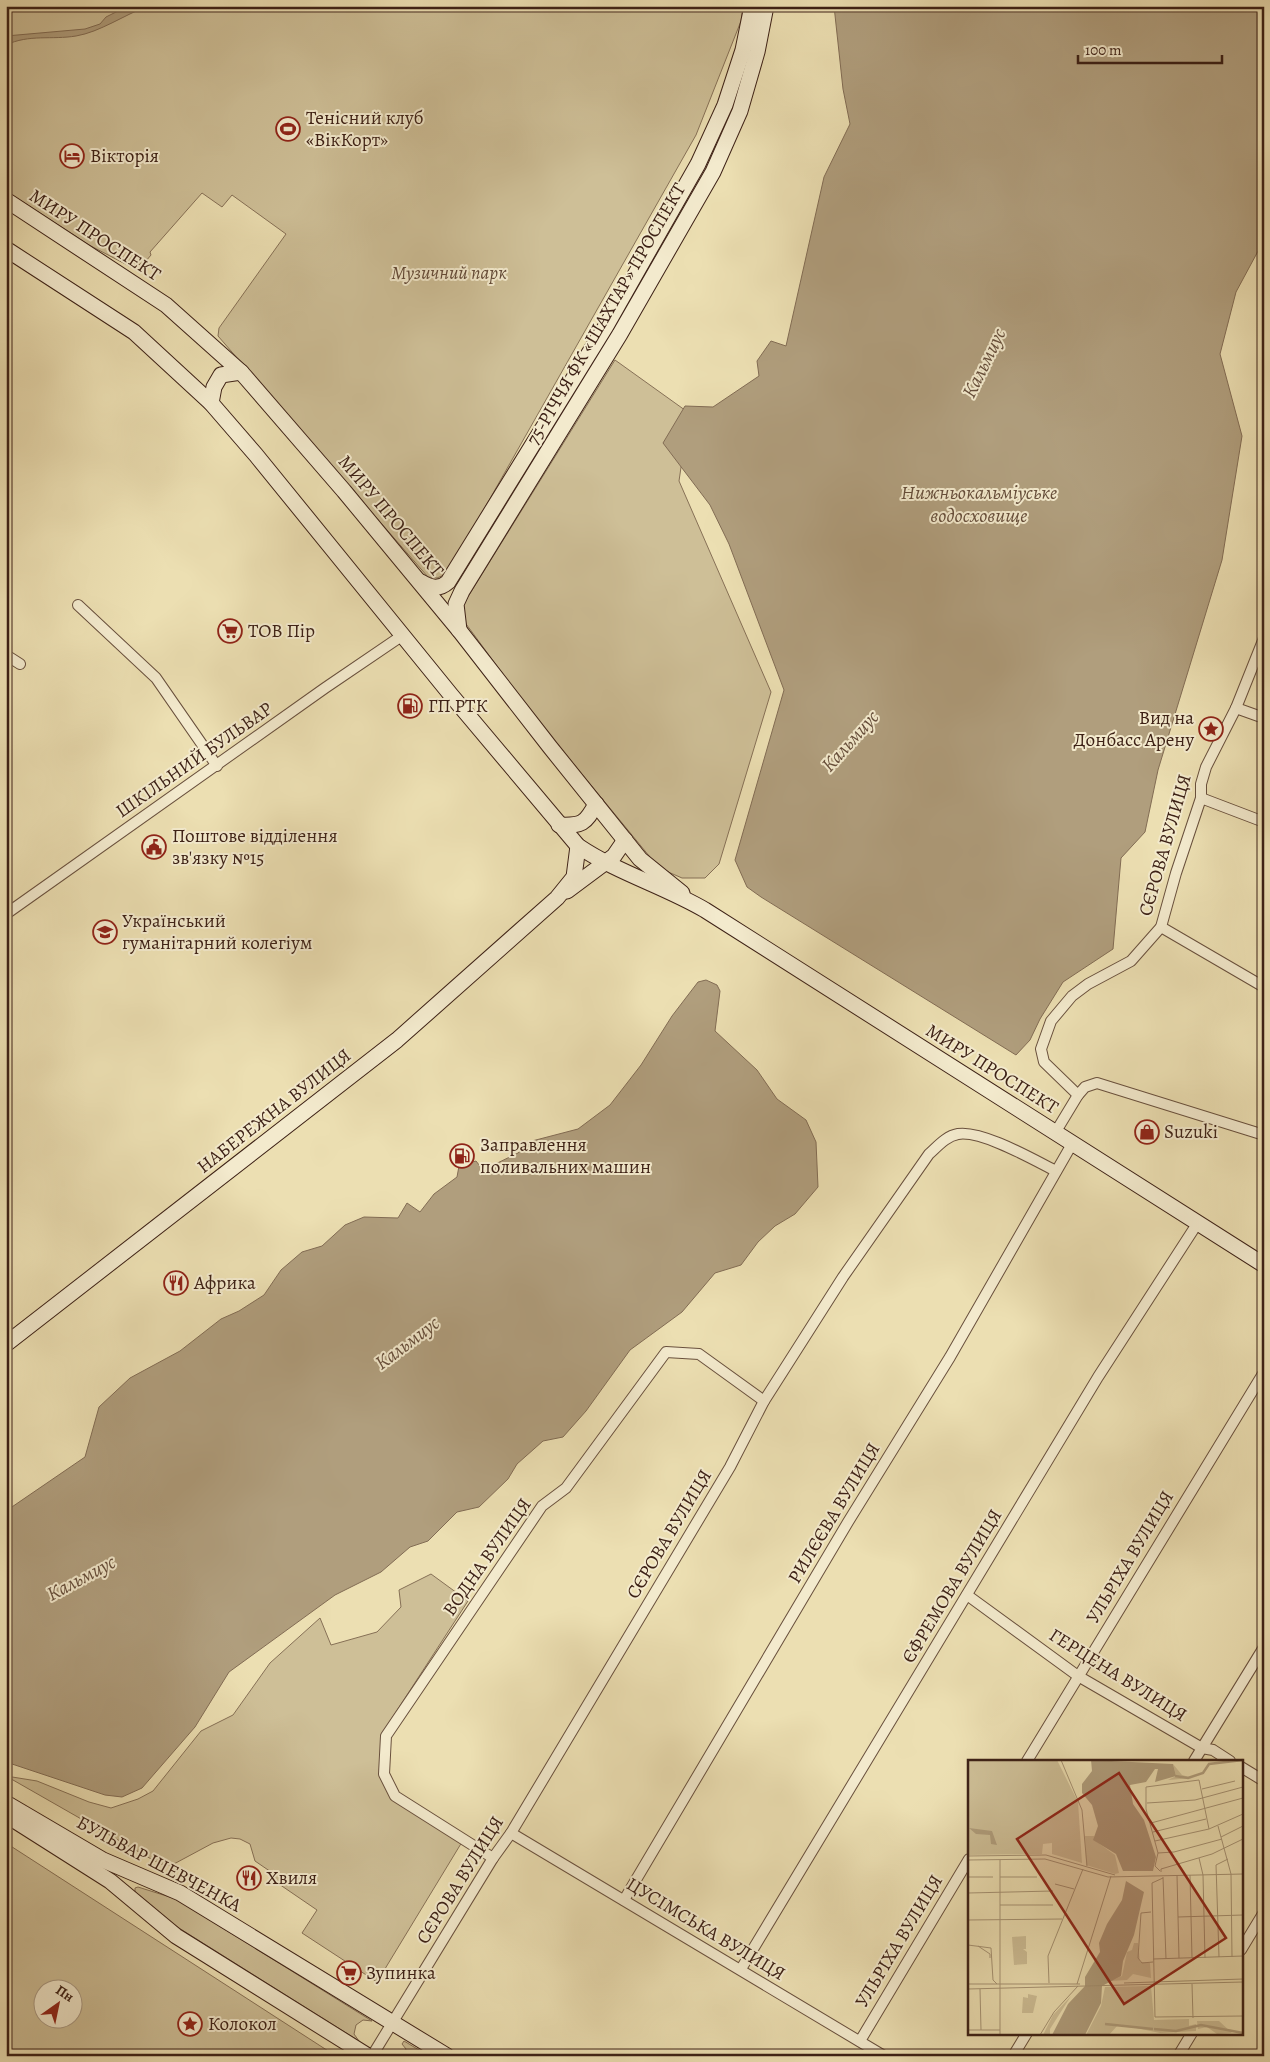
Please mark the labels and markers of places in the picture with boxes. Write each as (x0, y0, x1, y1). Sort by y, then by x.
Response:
place label: Тенісний клуб «ВікКорт» (306, 105, 424, 153)
sports icon: Тенісний клуб «ВікКорт» (275, 116, 301, 142)
hotel icon: Вікторія (59, 143, 85, 169)
place label: Вікторія (90, 143, 159, 169)
supermarket icon: ТОВ Пір (217, 618, 243, 644)
place label: ТОВ Пір (248, 618, 315, 644)
fuel station icon: ГП РТК (397, 693, 423, 719)
place label: ГП РТК (428, 693, 488, 719)
place label: Вид на Донбасс Арену (1073, 705, 1194, 753)
place icon: Вид на Донбасс Арену (1198, 716, 1224, 742)
place label: Поштове відділення зв'язку №15 (172, 823, 338, 871)
public building icon: Поштове відділення зв'язку №15 (141, 834, 167, 860)
place label: Український гуманітарний колегіум (122, 908, 313, 956)
school or university icon: Український гуманітарний колегіум (92, 919, 118, 945)
shop icon: Suzuki (1134, 1119, 1160, 1145)
place label: Suzuki (1164, 1119, 1218, 1145)
place label: Заправлення поливальних машин (480, 1132, 651, 1180)
fuel station icon: Заправлення поливальних машин (449, 1143, 475, 1169)
restaurant icon: Африка (163, 1270, 189, 1296)
place label: Африка (193, 1270, 256, 1296)
restaurant icon: Хвиля (236, 1865, 262, 1891)
place label: Хвиля (266, 1865, 317, 1891)
supermarket icon: Зупинка (336, 1960, 362, 1986)
place label: Зупинка (366, 1960, 436, 1986)
place icon: Колокол (177, 2011, 203, 2037)
place label: Колокол (208, 2011, 277, 2037)

